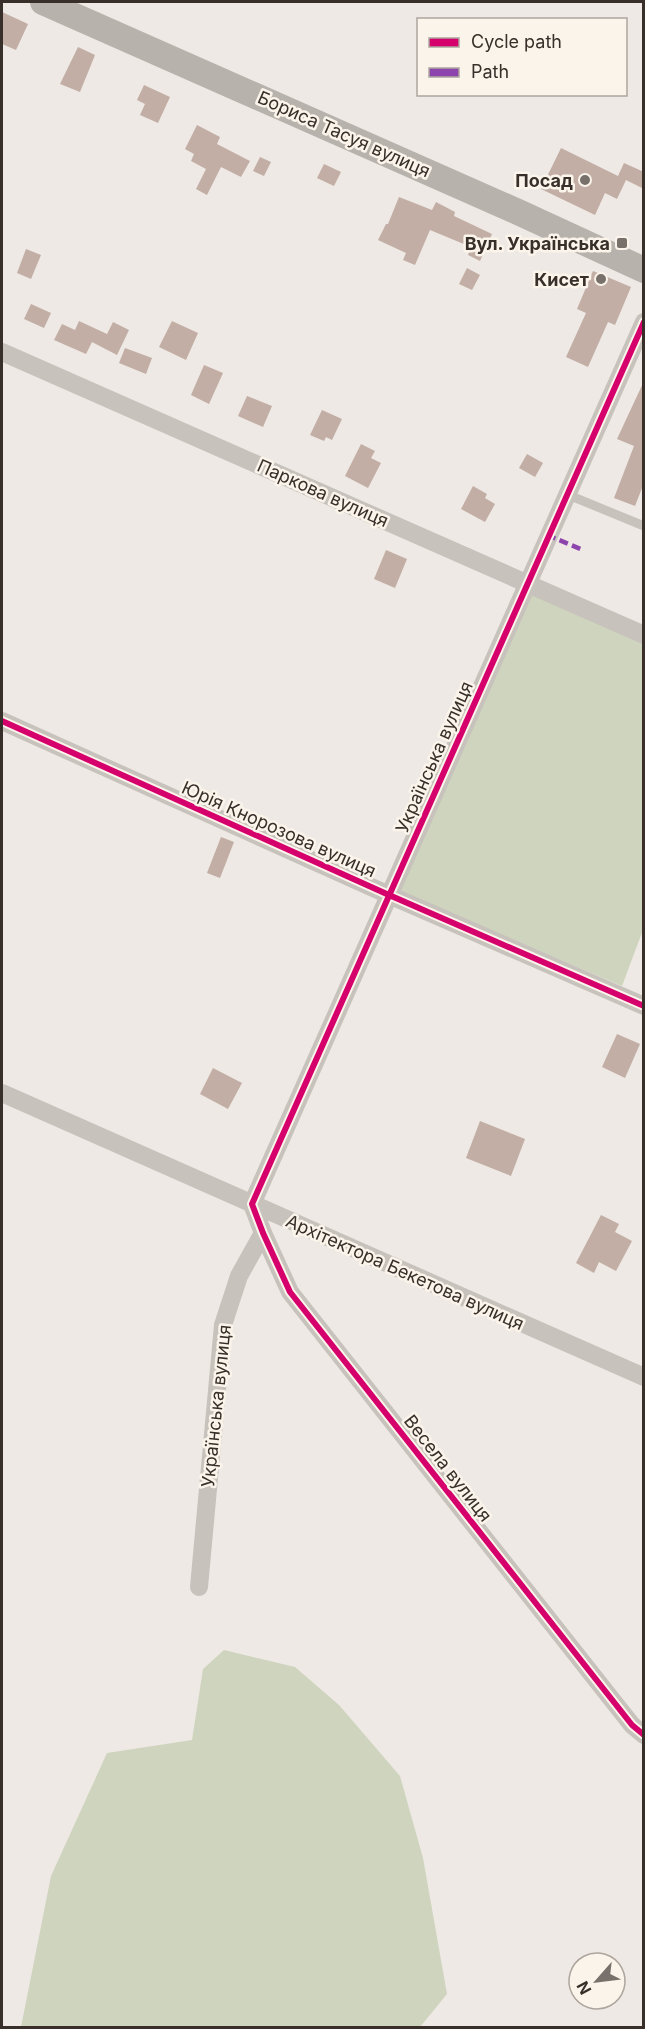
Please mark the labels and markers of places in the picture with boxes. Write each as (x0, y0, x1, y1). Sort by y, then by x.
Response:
place label: Посад (515, 170, 573, 191)
marker: Посад (578, 173, 592, 187)
place label: Вул. Українська (465, 233, 610, 254)
marker: Вул. Українська (615, 236, 629, 250)
place label: Кисет (534, 269, 589, 290)
marker: Кисет (594, 272, 608, 286)

